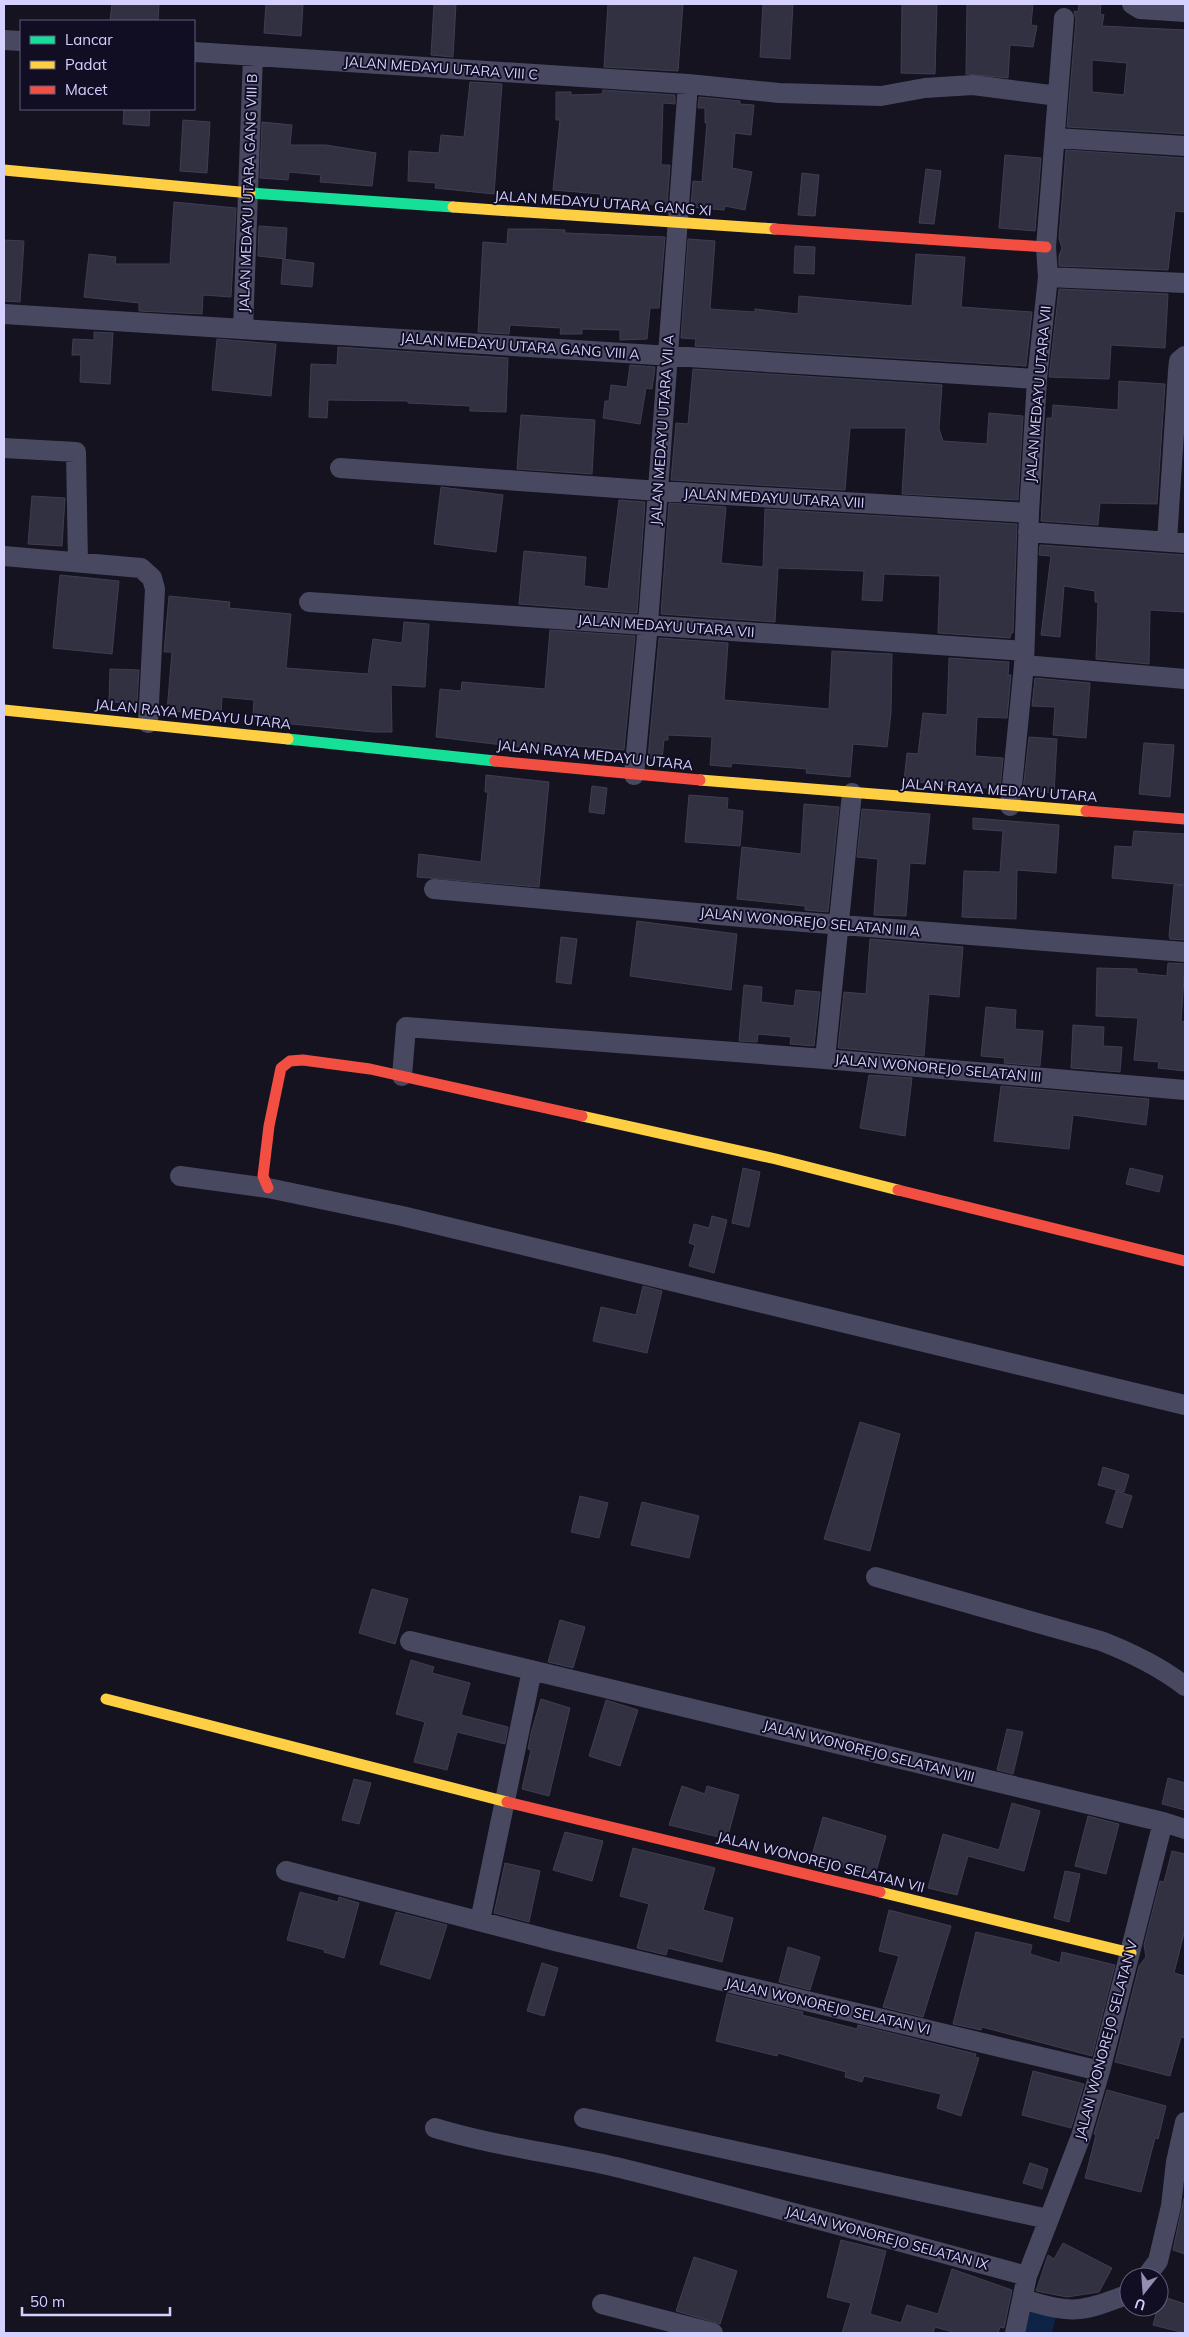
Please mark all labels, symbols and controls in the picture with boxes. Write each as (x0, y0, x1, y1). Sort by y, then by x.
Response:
legend (20, 20, 195, 110)
text: Lancar (65, 30, 113, 49)
street label: JALAN MEDAYU UTARA VIII C (344, 52, 538, 84)
text: Padat (65, 55, 107, 74)
street label: JALAN MEDAYU UTARA GANG VIII B (235, 73, 261, 313)
text: Macet (65, 80, 108, 99)
street label: JALAN MEDAYU UTARA GANG XI (494, 186, 712, 220)
street label: JALAN MEDAYU UTARA VII (1021, 305, 1055, 483)
street label: JALAN MEDAYU UTARA GANG VIII A (400, 329, 641, 363)
street label: JALAN MEDAYU UTARA VII A (646, 333, 678, 526)
street label: JALAN MEDAYU UTARA VIII (683, 484, 865, 512)
street label: JALAN MEDAYU UTARA VII (577, 611, 755, 641)
street label: JALAN RAYA MEDAYU UTARA (94, 695, 293, 733)
street label: JALAN RAYA MEDAYU UTARA (496, 736, 695, 774)
street label: JALAN RAYA MEDAYU UTARA (900, 774, 1099, 806)
street label: JALAN WONOREJO SELATAN III A (699, 903, 922, 941)
street label: JALAN WONOREJO SELATAN III (834, 1050, 1042, 1086)
street label: JALAN WONOREJO SELATAN VIII (762, 1716, 976, 1786)
street label: JALAN WONOREJO SELATAN VII (715, 1827, 927, 1897)
street label: JALAN WONOREJO SELATAN V (1071, 1938, 1141, 2142)
street label: JALAN WONOREJO SELATAN VI (724, 1974, 932, 2038)
street label: JALAN WONOREJO SELATAN IX (784, 2202, 990, 2274)
north arrow (1119, 2267, 1169, 2317)
scale bar (22, 2284, 170, 2316)
text: 50 m (30, 2292, 65, 2311)
text: U (1133, 2294, 1148, 2315)

